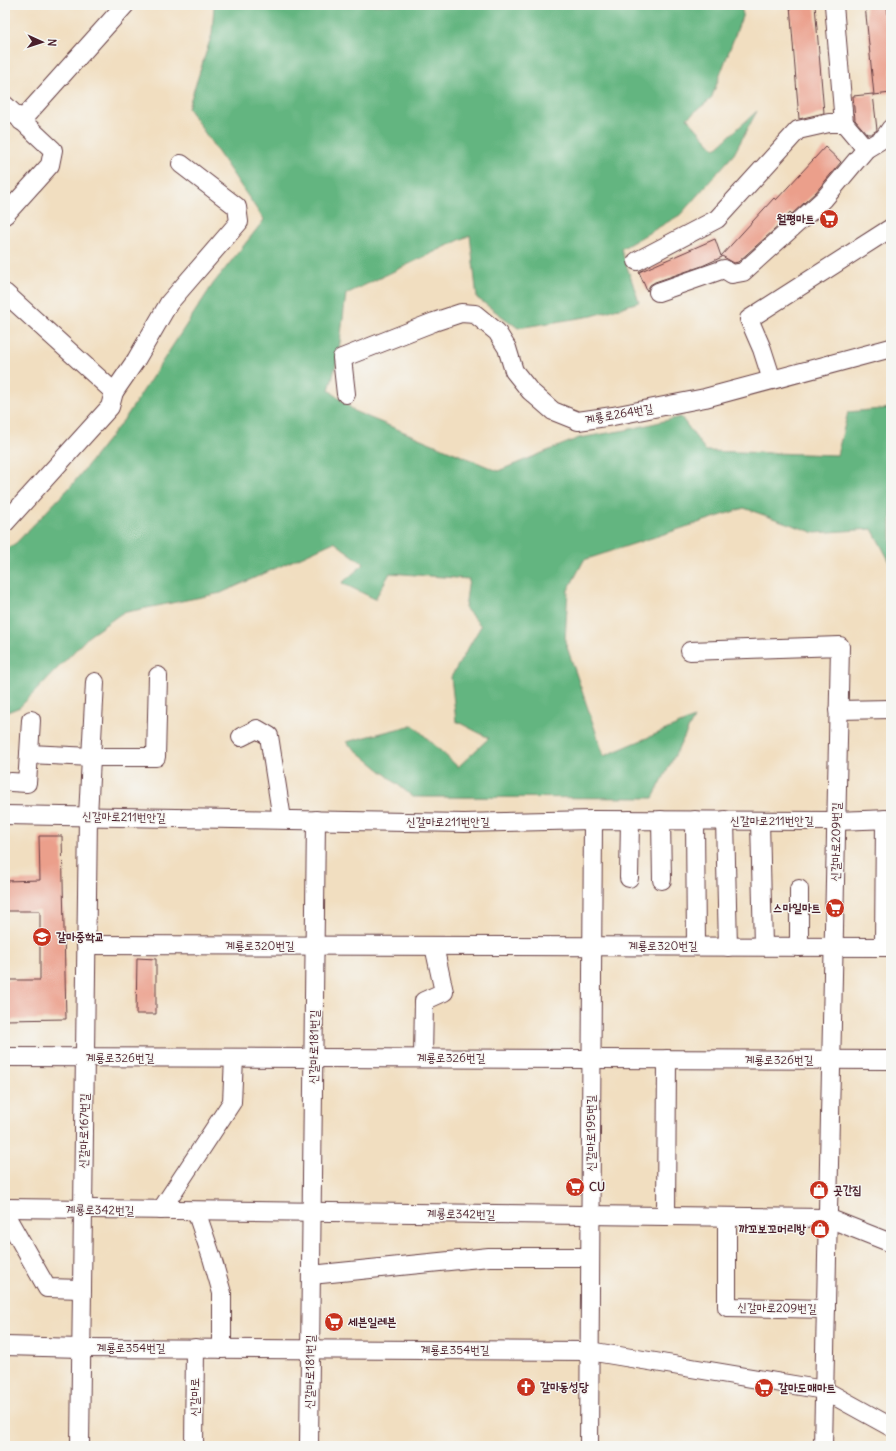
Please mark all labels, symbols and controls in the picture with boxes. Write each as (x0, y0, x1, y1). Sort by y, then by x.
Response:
north arrow (22, 22, 62, 62)
text: N (45, 38, 59, 47)
supermarket icon: 월평마트 (818, 208, 840, 230)
place label: 월평마트 (776, 211, 815, 226)
street label: 계룡로264번길 (584, 400, 654, 427)
street label: 신갈마로209번길 (827, 802, 844, 882)
street label: 신갈마로211번안길 (82, 808, 166, 825)
street label: 신갈마로211번안길 (730, 813, 814, 828)
street label: 신갈마로211번안길 (406, 814, 490, 829)
supermarket icon: 스마일마트 (824, 897, 846, 919)
place label: 스마일마트 (773, 900, 821, 915)
school or university icon: 갈마중학교 (31, 926, 53, 948)
place label: 갈마중학교 (56, 929, 104, 944)
street label: 계룡로320번길 (225, 938, 295, 953)
street label: 계룡로320번길 (628, 938, 698, 953)
street label: 신갈마로181번길 (305, 1009, 322, 1084)
street label: 계룡로326번길 (86, 1050, 155, 1065)
street label: 계룡로326번길 (417, 1050, 486, 1065)
street label: 계룡로326번길 (745, 1052, 814, 1067)
street label: 신갈마로167번길 (75, 1093, 92, 1169)
street label: 신갈마로195번길 (583, 1094, 598, 1171)
supermarket icon: CU (564, 1176, 586, 1198)
place label: CU (589, 1179, 605, 1194)
shop icon: 곳간집 (808, 1179, 830, 1201)
place label: 곳간집 (833, 1182, 862, 1197)
street label: 계룡로342번길 (66, 1201, 135, 1218)
street label: 계룡로342번길 (427, 1205, 496, 1222)
shop icon: 까꼬보꼬머리방 (809, 1218, 831, 1240)
place label: 까꼬보꼬머리방 (738, 1221, 806, 1236)
street label: 신갈마로209번길 (737, 1299, 817, 1316)
supermarket icon: 세븐일레븐 (323, 1311, 345, 1333)
place label: 세븐일레븐 (347, 1314, 397, 1329)
street label: 신갈마로181번길 (301, 1334, 318, 1409)
street label: 계룡로354번길 (97, 1340, 166, 1355)
street label: 계룡로354번길 (421, 1342, 490, 1357)
church icon: 갈마동성당 (515, 1376, 537, 1398)
supermarket icon: 갈마도매마트 (753, 1377, 775, 1399)
street label: 신갈마로 (187, 1378, 202, 1416)
place label: 갈마동성당 (540, 1379, 589, 1394)
place label: 갈마도매마트 (778, 1380, 836, 1395)

